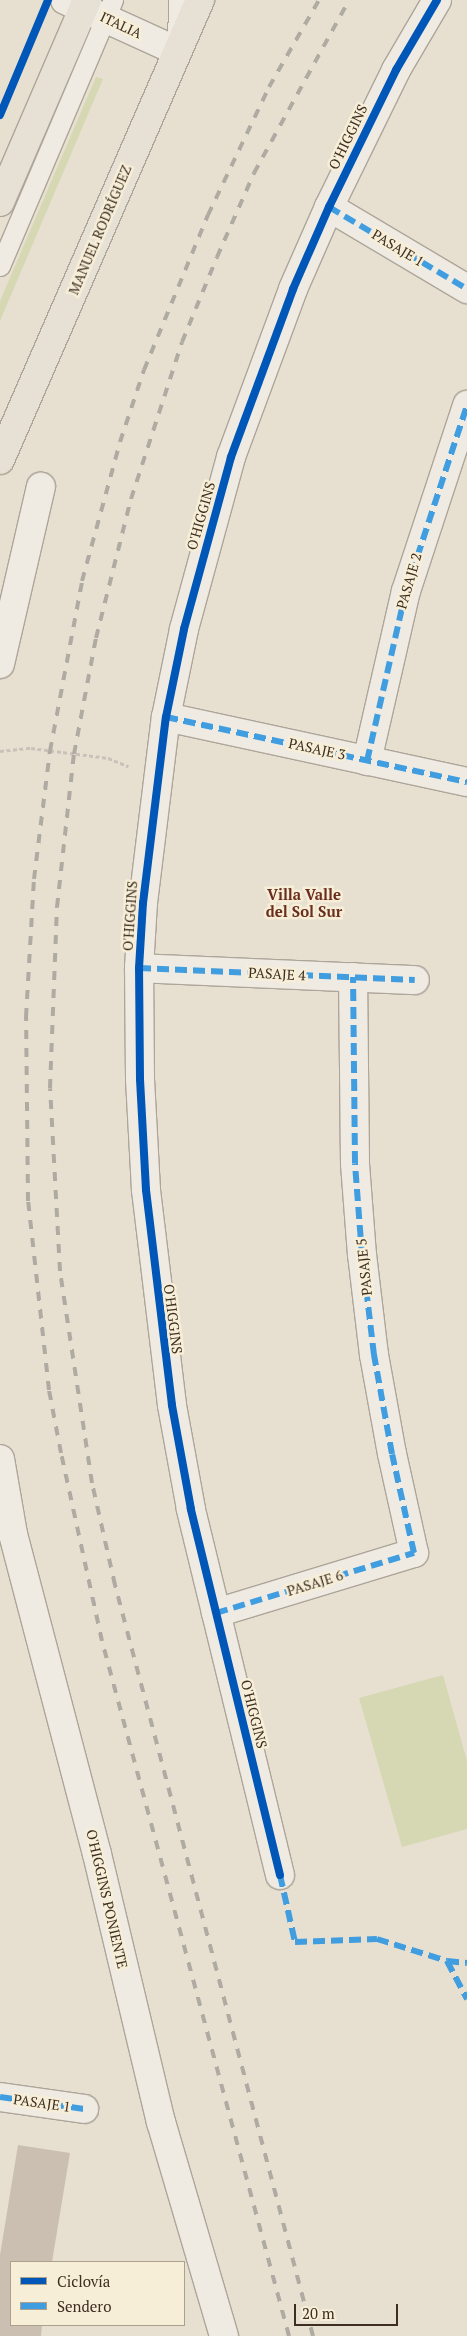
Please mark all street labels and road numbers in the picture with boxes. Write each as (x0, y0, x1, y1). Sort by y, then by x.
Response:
street label: ITALIA (97, 8, 145, 42)
street label: O'HIGGINS (325, 102, 371, 172)
street label: MANUEL RODRÍGUEZ (65, 163, 135, 297)
street label: PASAJE 1 (369, 226, 427, 270)
street label: O'HIGGINS (183, 480, 219, 552)
street label: PASAJE 2 (393, 551, 425, 611)
street label: PASAJE 3 (287, 735, 347, 763)
street label: O'HIGGINS (119, 880, 141, 952)
street label: PASAJE 4 (248, 964, 306, 984)
street label: PASAJE 5 (353, 1237, 375, 1297)
street label: O'HIGGINS (160, 1283, 186, 1355)
street label: PASAJE 6 (285, 1567, 345, 1599)
street label: O'HIGGINS (237, 1678, 271, 1750)
street label: O'HIGGINS PONIENTE (83, 1828, 131, 1970)
street label: PASAJE 1 (12, 2091, 72, 2115)

